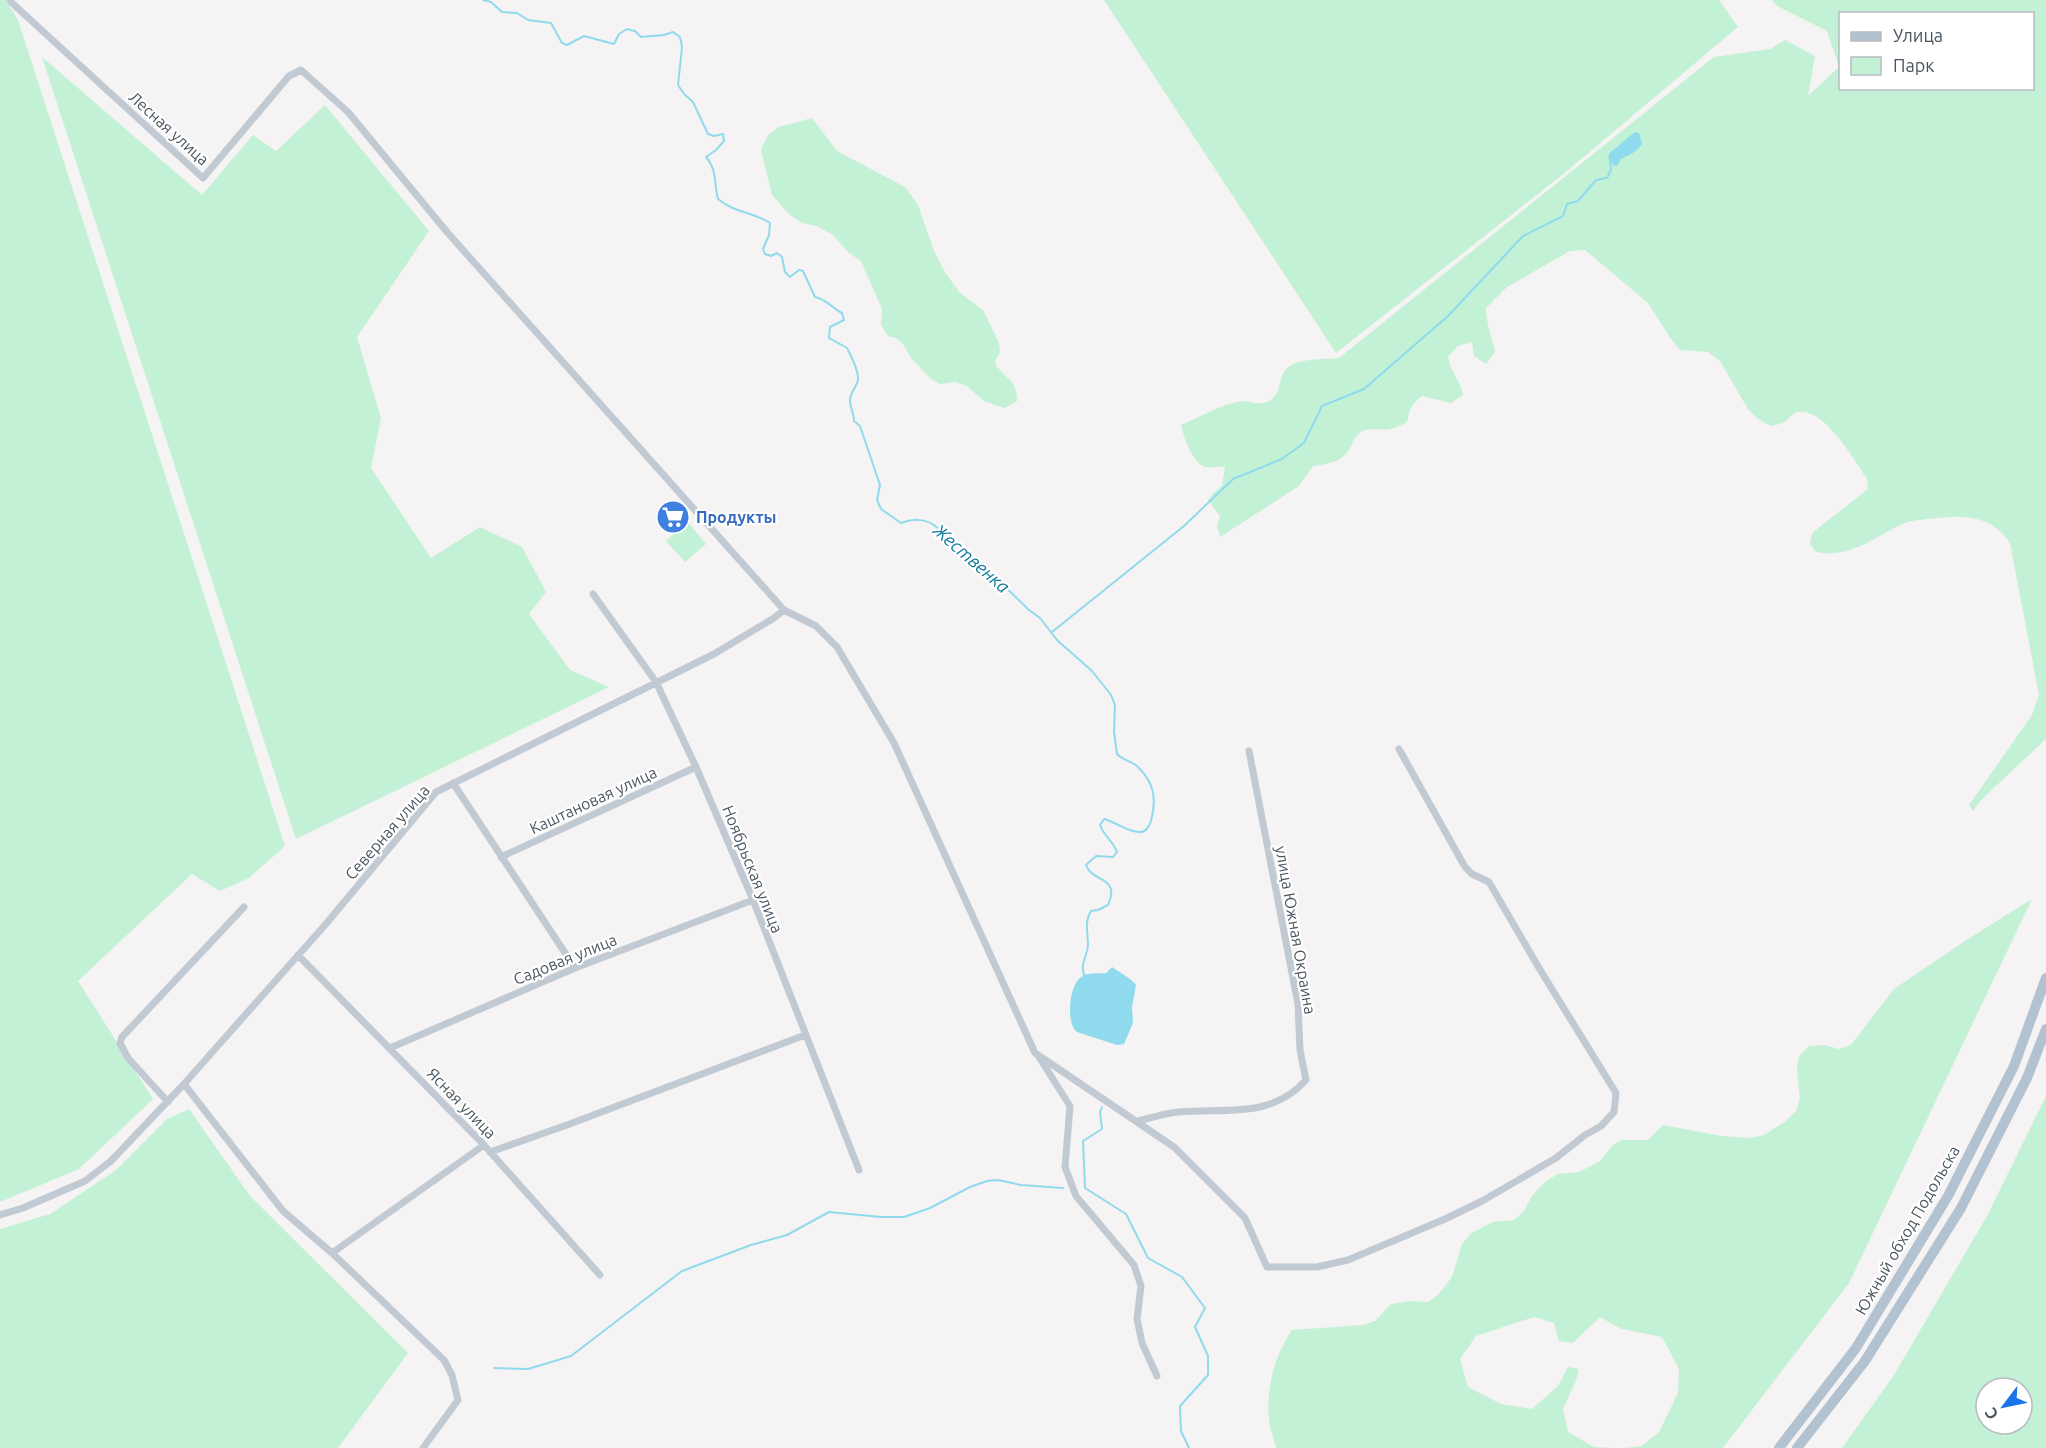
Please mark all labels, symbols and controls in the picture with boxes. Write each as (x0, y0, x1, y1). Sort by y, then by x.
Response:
legend (1839, 12, 2034, 90)
text: Улица (1893, 25, 1943, 45)
text: Парк (1893, 55, 1934, 75)
street label: Лесная улица (125, 88, 213, 168)
supermarket icon: Продукты (655, 499, 691, 535)
place label: Продукты (696, 508, 776, 526)
water label: Жественка (929, 519, 1014, 596)
street label: Каштановая улица (527, 763, 659, 837)
street label: Северная улица (341, 781, 433, 883)
street label: Ноябрьская улица (719, 803, 787, 935)
street label: улица Южная Окраина (1272, 844, 1320, 1016)
street label: Садовая улица (511, 930, 619, 988)
street label: Ясная улица (424, 1064, 500, 1142)
street label: Южный обход Подольска (1851, 1142, 1963, 1318)
north arrow (1974, 1376, 2034, 1436)
text: С (1981, 1405, 2002, 1423)

